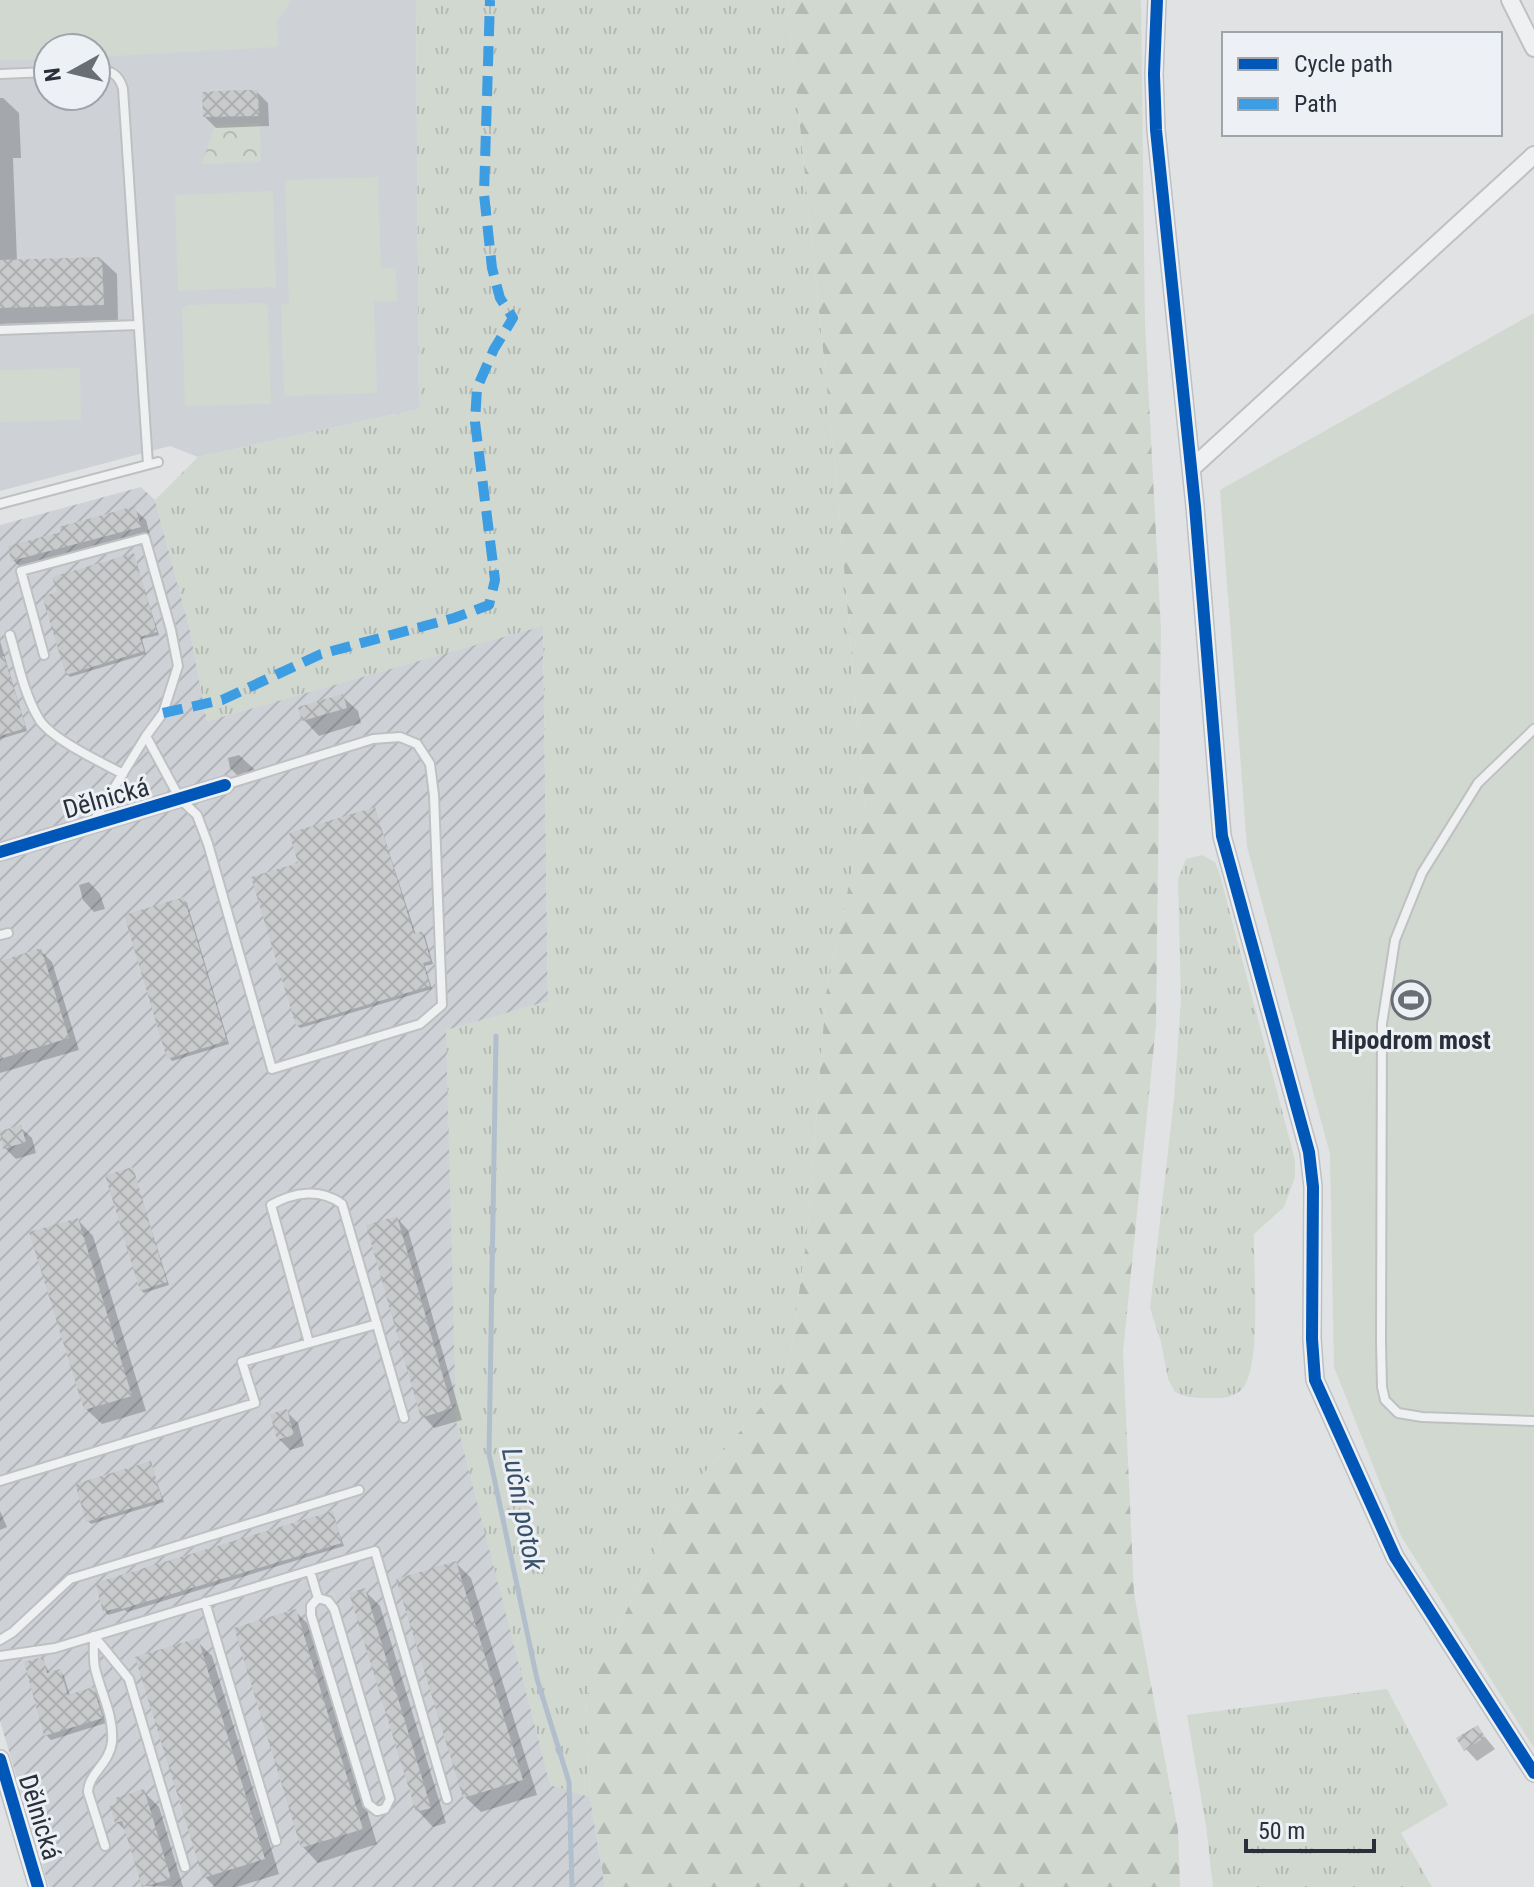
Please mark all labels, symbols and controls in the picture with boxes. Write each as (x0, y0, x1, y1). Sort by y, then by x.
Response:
north arrow (32, 32, 112, 112)
legend (1222, 32, 1502, 136)
text: Cycle path (1294, 50, 1393, 78)
text: N (39, 66, 66, 83)
text: Path (1294, 90, 1337, 118)
street label: Dělnická (60, 771, 152, 825)
sports icon: Hipodrom most (1390, 979, 1432, 1021)
place label: Hipodrom most (1331, 1025, 1491, 1055)
water label: Luční potok (495, 1445, 551, 1574)
street label: Dělnická (13, 1771, 67, 1863)
scale bar (1246, 1803, 1374, 1853)
text: 50 m (1258, 1817, 1305, 1845)

